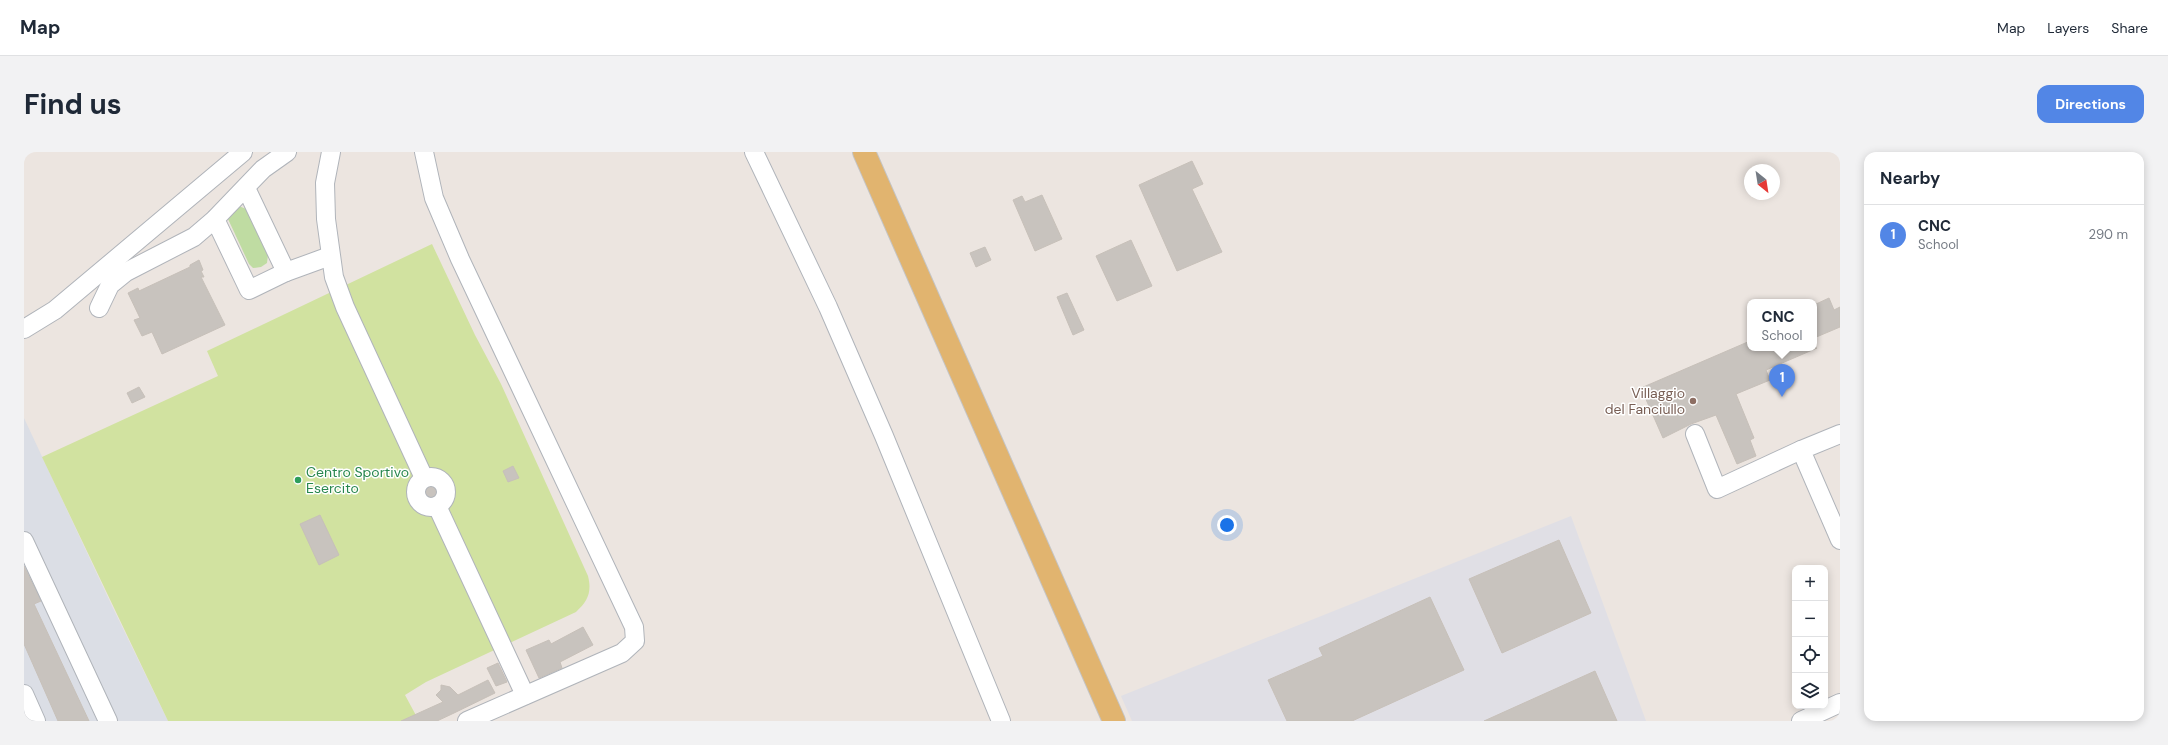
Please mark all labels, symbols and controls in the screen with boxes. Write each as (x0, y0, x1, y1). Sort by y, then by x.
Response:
text: Map (20, 15, 60, 40)
text: Map (1997, 19, 2025, 37)
text: Layers (2047, 19, 2089, 37)
text: Share (2111, 19, 2148, 37)
button: Directions (2037, 85, 2144, 123)
text: Find us (24, 86, 122, 123)
north arrow (1744, 164, 1780, 200)
text: Nearby (1880, 167, 1940, 189)
text: CNC (1918, 216, 1951, 236)
text: 1 (1891, 226, 1895, 243)
text: 290 m (2089, 226, 2128, 243)
text: School (1918, 236, 1959, 253)
popup (1747, 299, 1817, 351)
text: CNC (1762, 307, 1795, 327)
text: School (1762, 327, 1802, 344)
pin: 1 (1769, 364, 1795, 397)
place label: Villaggio del Fanciullo (1605, 384, 1685, 418)
marker: Villaggio del Fanciullo (1688, 396, 1698, 406)
place label: Centro Sportivo Esercito (306, 463, 409, 497)
marker: Centro Sportivo Esercito (293, 475, 303, 485)
your location (1217, 515, 1237, 535)
map controls (1792, 565, 1828, 709)
button: + (1792, 565, 1828, 601)
button: − (1792, 601, 1828, 637)
button: locate (1792, 637, 1828, 673)
button: layers (1792, 673, 1828, 709)

